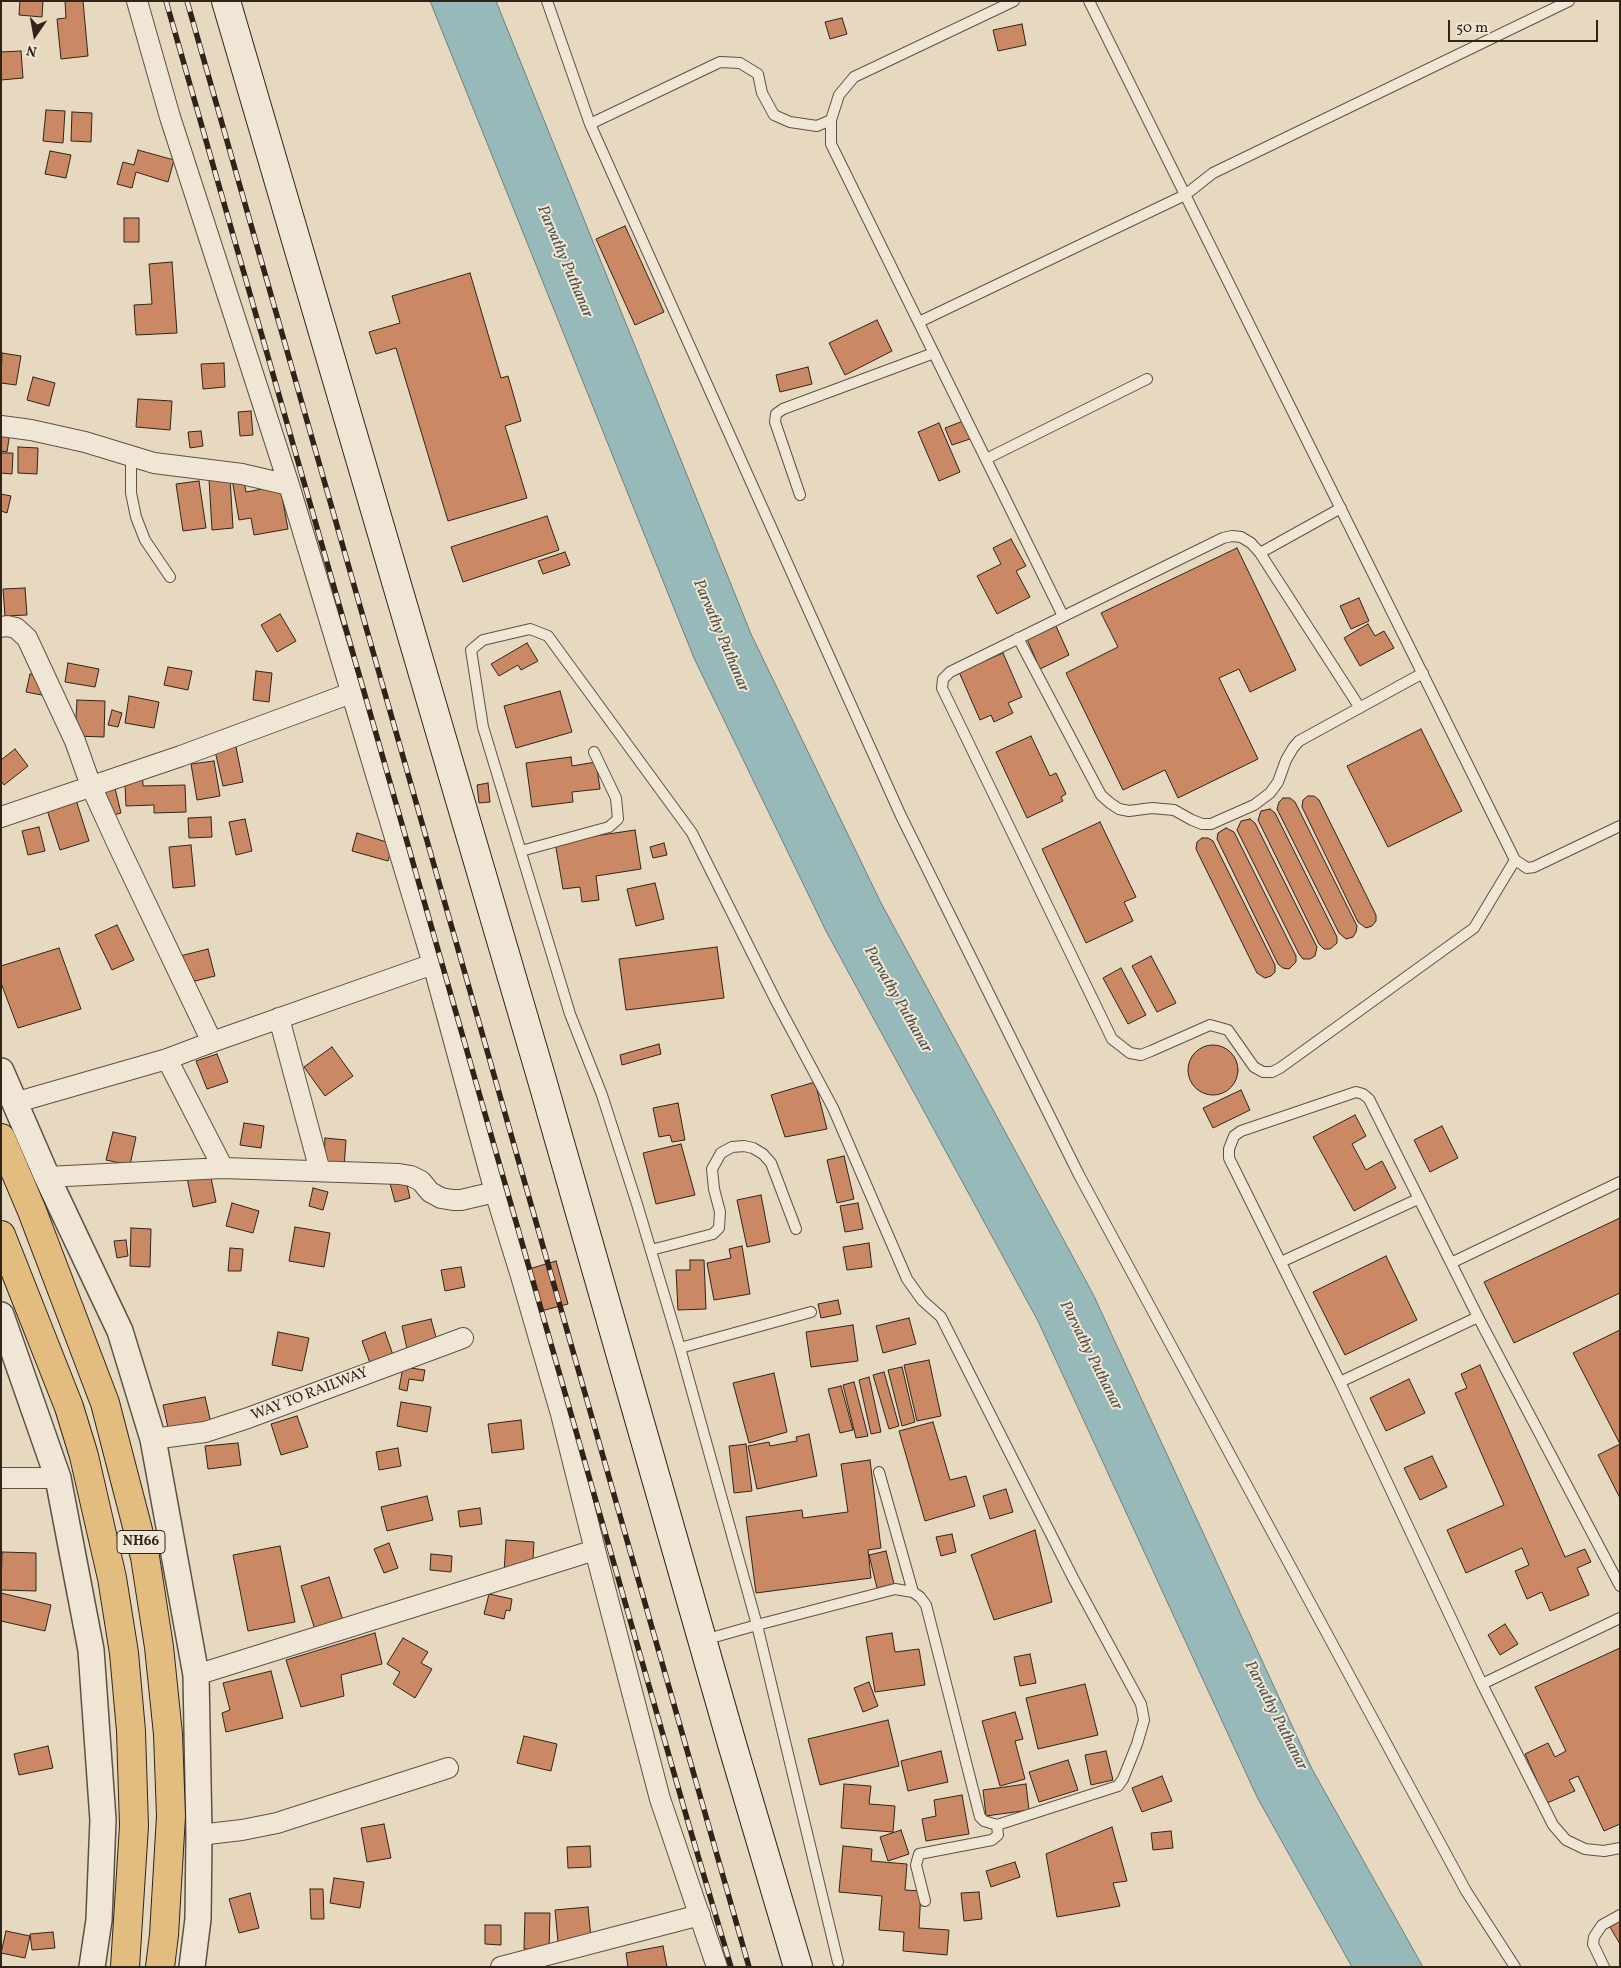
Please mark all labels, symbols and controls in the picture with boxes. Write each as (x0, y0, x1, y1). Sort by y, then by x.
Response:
north arrow (10, 10, 60, 60)
scale bar (1451, 10, 1601, 42)
text: 50 m (1456, 18, 1488, 39)
text: N (25, 40, 39, 61)
water label: Parvathy Puthanar (532, 203, 596, 321)
water label: Parvathy Puthanar (688, 577, 752, 695)
water label: Parvathy Puthanar (859, 943, 935, 1057)
water label: Parvathy Puthanar (1054, 1298, 1126, 1414)
street label: WAY TO RAILWAY (249, 1364, 371, 1426)
road number: NH66 (117, 1530, 165, 1554)
water label: Parvathy Puthanar (1239, 1658, 1311, 1774)

